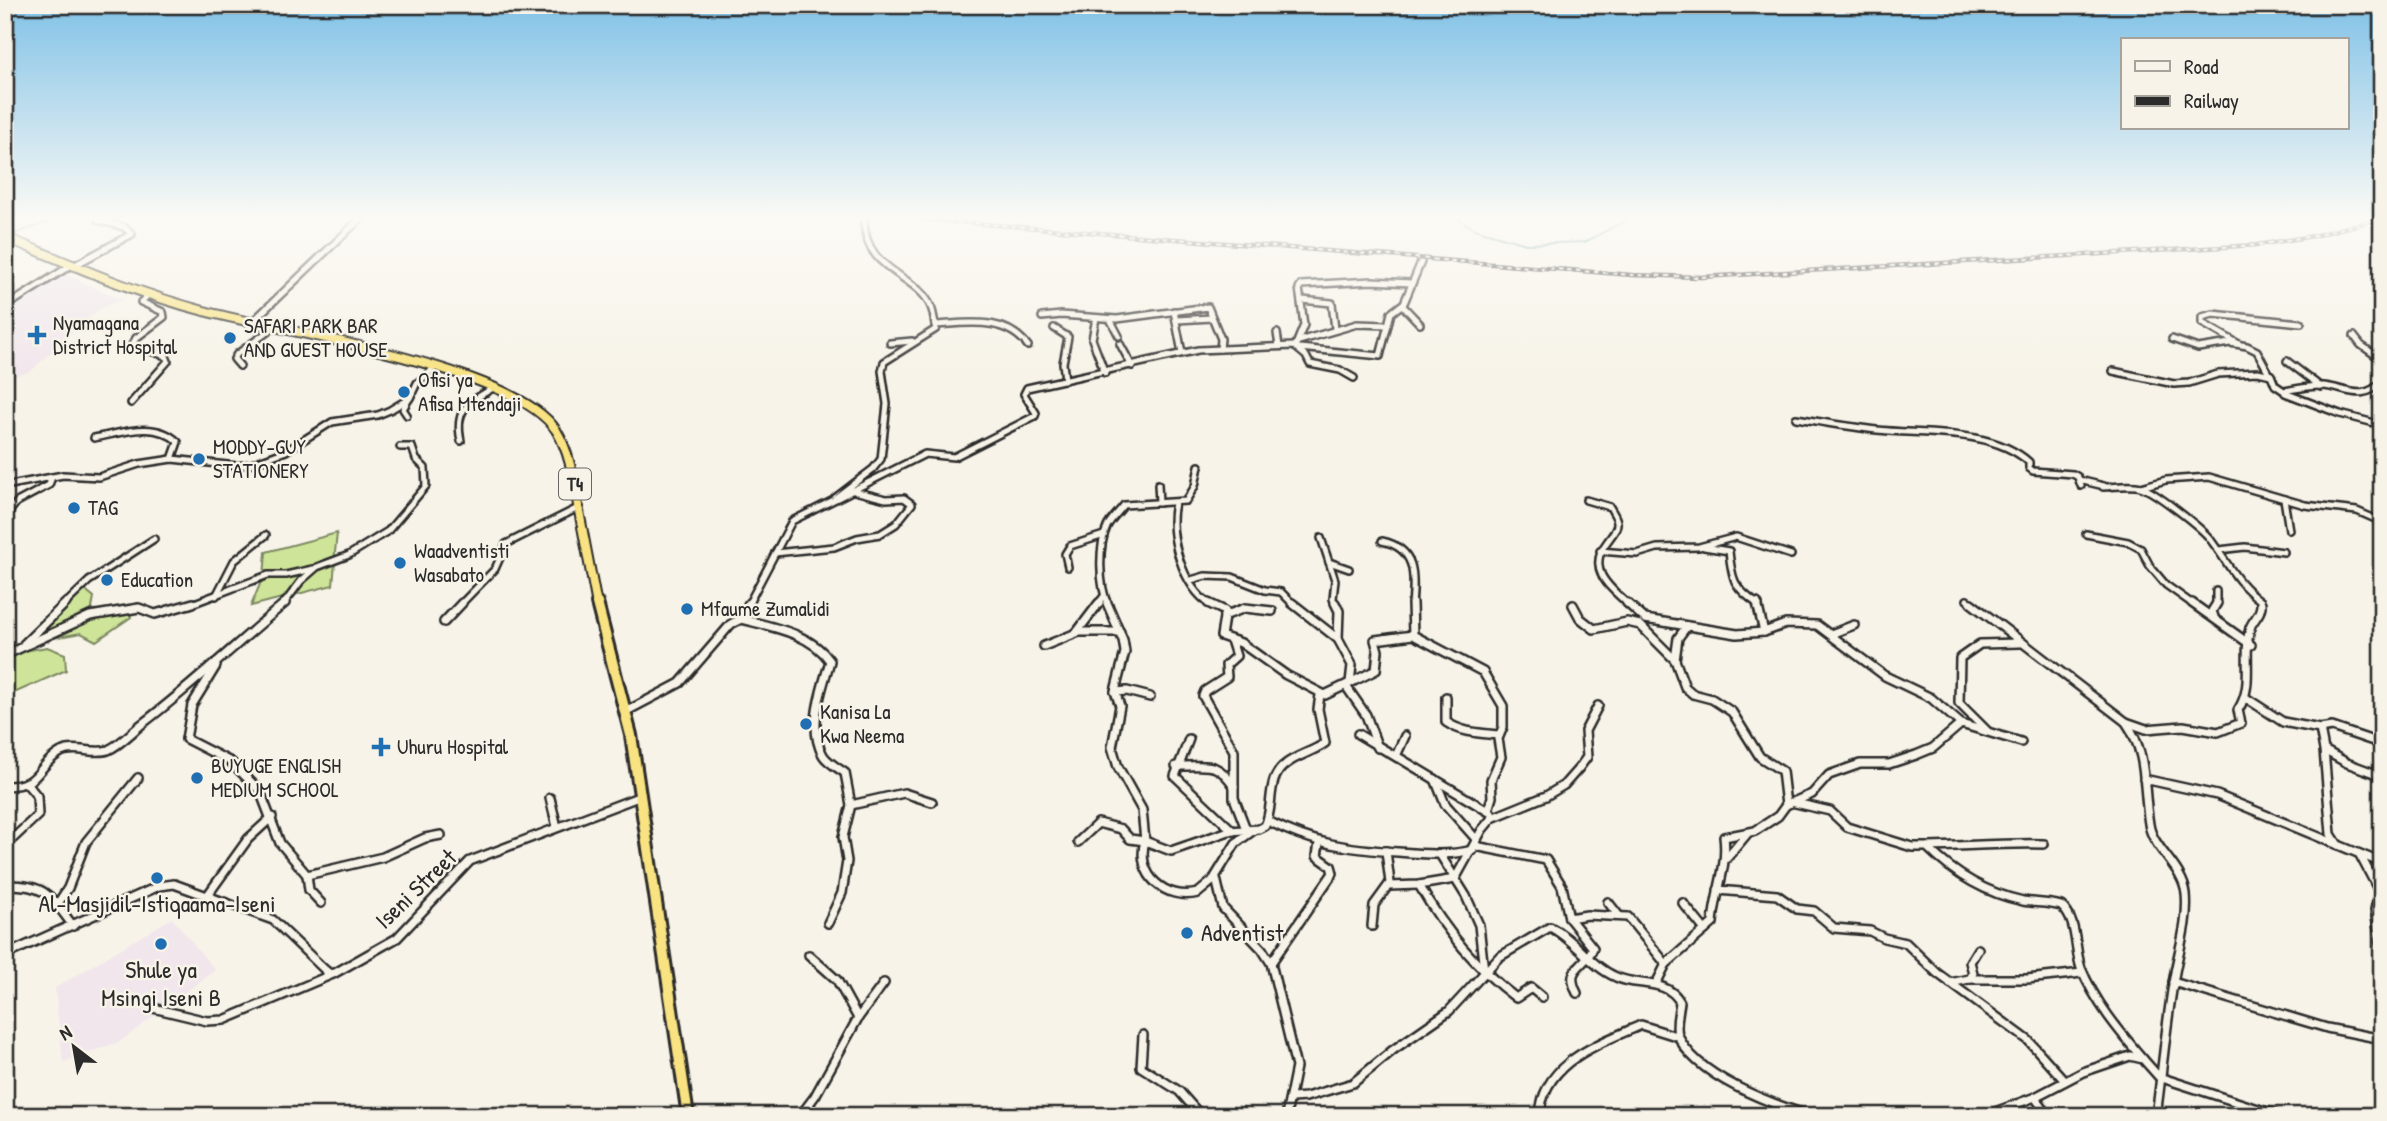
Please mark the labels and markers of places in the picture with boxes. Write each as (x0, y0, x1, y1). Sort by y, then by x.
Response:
place label: Nyamagana District Hospital (53, 308, 178, 361)
place label: SAFARI PARK BAR AND GUEST HOUSE (244, 311, 387, 364)
marker: Nyamagana District Hospital (27, 325, 47, 345)
marker: SAFARI PARK BAR AND GUEST HOUSE (222, 330, 238, 346)
place label: Ofisi ya Afisa Mtendaji (418, 365, 521, 418)
marker: Ofisi ya Afisa Mtendaji (396, 384, 412, 400)
place label: MODDY-GUY STATIONERY (213, 432, 309, 485)
marker: MODDY-GUY STATIONERY (191, 451, 207, 467)
place label: TAG (88, 493, 118, 522)
marker: TAG (66, 500, 82, 516)
place label: Waadventisti Wasabato (414, 536, 510, 589)
marker: Waadventisti Wasabato (392, 555, 408, 571)
place label: Education (121, 565, 193, 594)
marker: Education (99, 572, 115, 588)
place label: Mfaume Zumalidi (701, 594, 830, 623)
marker: Mfaume Zumalidi (679, 601, 695, 617)
place label: Kanisa La Kwa Neema (820, 697, 904, 750)
marker: Kanisa La Kwa Neema (798, 716, 814, 732)
place label: Uhuru Hospital (397, 732, 509, 761)
marker: Uhuru Hospital (371, 737, 391, 757)
place label: BUYUGE ENGLISH MEDIUM SCHOOL (211, 751, 341, 804)
marker: BUYUGE ENGLISH MEDIUM SCHOOL (189, 770, 205, 786)
marker: Al-Masjidil-Istiqaama-Iseni (149, 870, 165, 886)
place label: Al-Masjidil-Istiqaama-Iseni (38, 887, 276, 919)
place label: Adventist (1201, 916, 1284, 948)
marker: Adventist (1179, 925, 1195, 941)
marker: Shule ya Msingi Iseni B (153, 936, 169, 952)
place label: Shule ya Msingi Iseni B (101, 953, 221, 1013)

